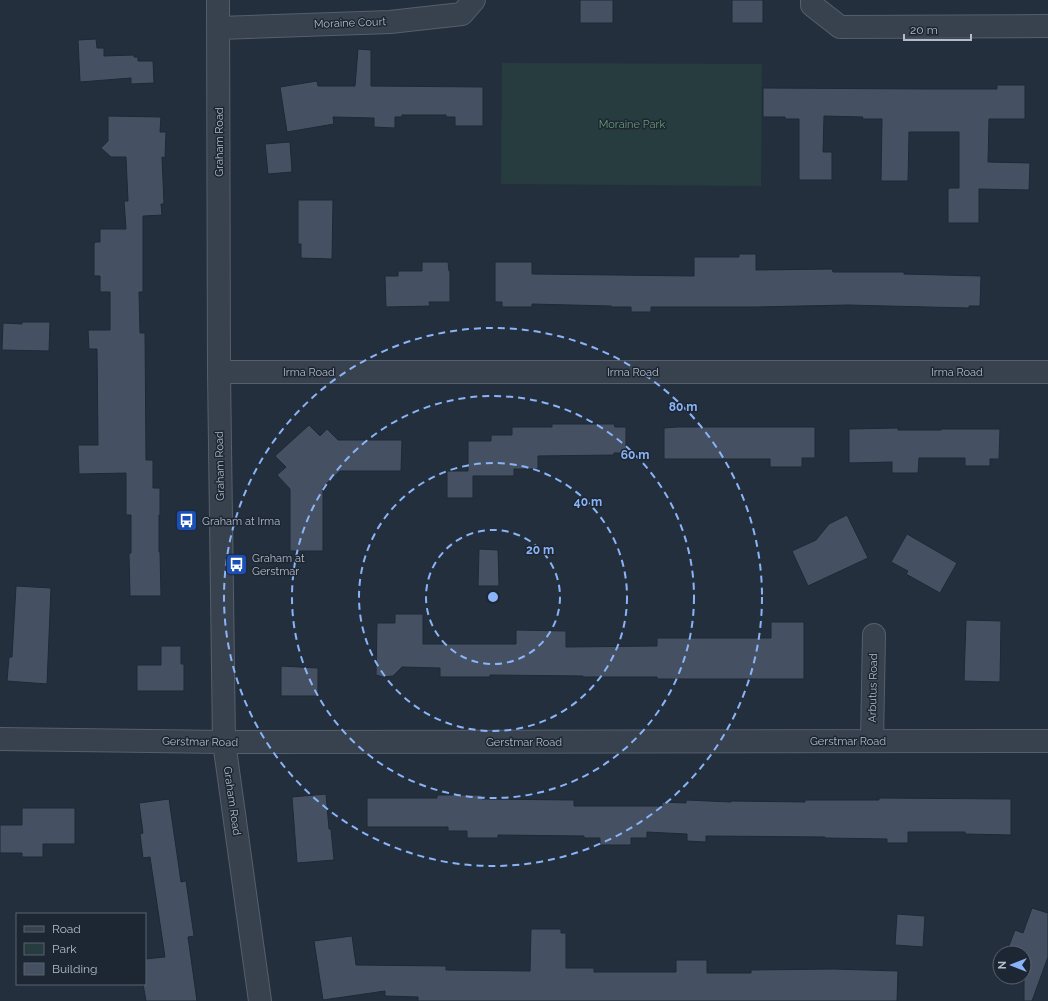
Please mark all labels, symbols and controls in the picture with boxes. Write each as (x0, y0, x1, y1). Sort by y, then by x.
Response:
street label: Moraine Court (314, 15, 387, 31)
scale bar (904, 16, 971, 42)
text: 20 m (910, 23, 938, 37)
street label: Graham Road (213, 107, 226, 177)
park label: Moraine Park (599, 118, 665, 131)
street label: Irma Road (283, 366, 335, 379)
street label: Irma Road (607, 366, 659, 379)
street label: Irma Road (931, 366, 983, 379)
text: 80 m (669, 400, 697, 414)
street label: Graham Road (213, 431, 227, 501)
text: 60 m (621, 448, 649, 462)
text: 40 m (574, 495, 602, 509)
bus stop icon: Graham at Irma (174, 508, 200, 534)
place label: Graham at Irma (202, 515, 280, 528)
text: 20 m (526, 543, 554, 557)
bus stop icon: Graham at Gerstmar (223, 551, 249, 577)
place label: Graham at Gerstmar (252, 552, 305, 578)
centre of rings (486, 590, 500, 604)
street label: Arbutus Road (866, 653, 880, 723)
street label: Gerstmar Road (162, 735, 238, 749)
street label: Gerstmar Road (810, 735, 886, 748)
street label: Gerstmar Road (486, 736, 562, 749)
street label: Graham Road (221, 766, 243, 836)
legend (16, 913, 146, 985)
text: Road (52, 922, 81, 936)
text: Park (52, 942, 77, 956)
north arrow (992, 945, 1032, 985)
text: N (996, 961, 1009, 969)
text: Building (52, 962, 98, 976)

